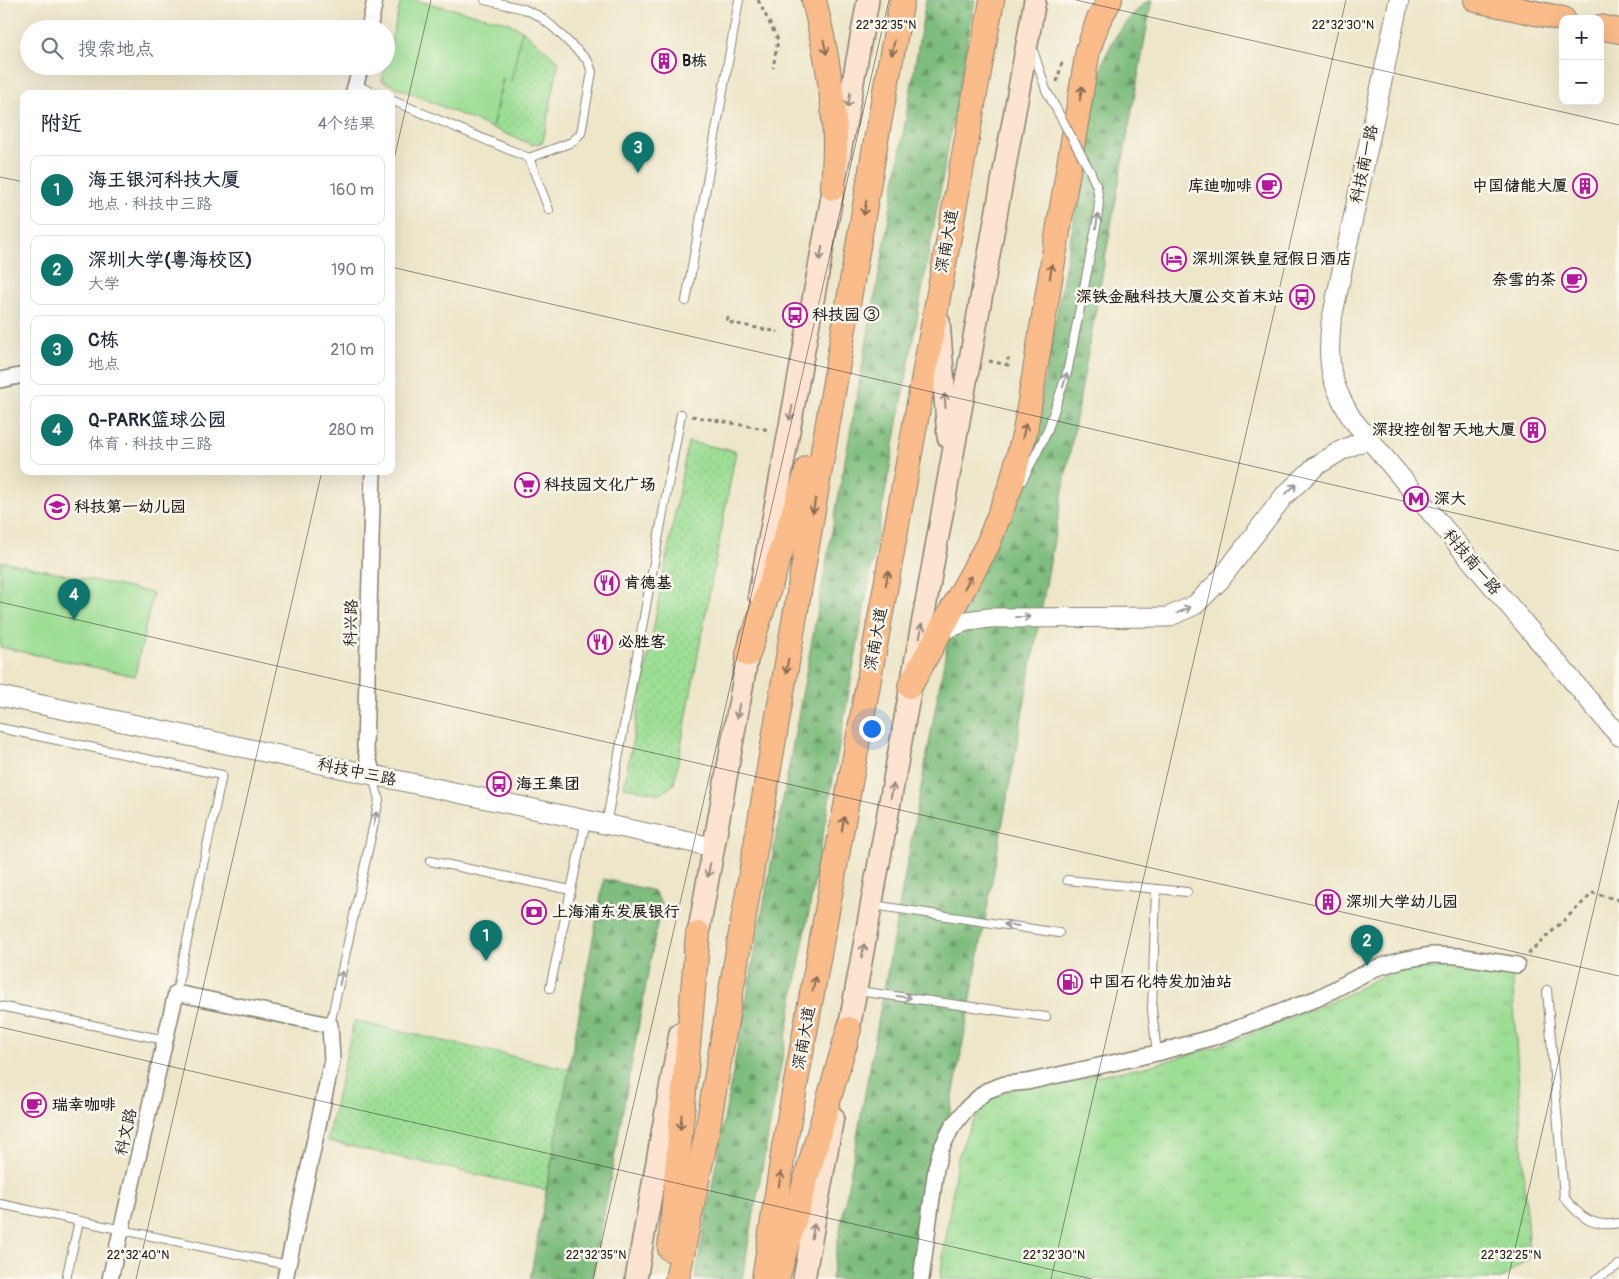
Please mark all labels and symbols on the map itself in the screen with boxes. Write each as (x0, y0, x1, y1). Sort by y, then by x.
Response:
text: 22°32'35"N (856, 18, 916, 33)
text: 22°32'30"N (1312, 18, 1374, 33)
one-way arrow (821, 39, 830, 55)
one-way arrow (888, 40, 898, 56)
building icon: B栋 (651, 48, 677, 74)
place label: B栋 (682, 51, 707, 71)
one-way arrow (1076, 85, 1086, 101)
one-way arrow (844, 91, 854, 107)
street label: 科技南一路 (1346, 123, 1382, 205)
pin: 3 (622, 132, 654, 173)
cafe icon: 库迪咖啡 (1256, 173, 1282, 199)
building icon: 中国储能大厦 (1572, 173, 1598, 199)
place label: 库迪咖啡 (1188, 176, 1252, 196)
place label: 中国储能大厦 (1472, 176, 1568, 196)
one-way arrow (859, 200, 869, 216)
street label: 深南大道 (932, 208, 962, 274)
one-way arrow (1092, 213, 1102, 229)
one-way arrow (816, 245, 826, 261)
hotel icon: 深圳深铁皇冠假日酒店 (1161, 246, 1187, 272)
place label: 深圳深铁皇冠假日酒店 (1192, 249, 1352, 269)
one-way arrow (1047, 263, 1057, 279)
cafe icon: 奈雪的茶 (1561, 267, 1587, 293)
place label: 奈雪的茶 (1492, 270, 1556, 290)
bus stop icon: 深铁金融科技大厦公交首末站 (1289, 284, 1315, 310)
place label: 深铁金融科技大厦公交首末站 (1076, 287, 1284, 307)
bus stop icon: 科技园 ③ (782, 302, 808, 328)
place label: 科技园 ③ (812, 305, 879, 325)
one-way arrow (1060, 373, 1070, 389)
one-way arrow (940, 394, 950, 410)
one-way arrow (786, 404, 796, 420)
building icon: 深投控创智天地大厦 (1520, 417, 1546, 443)
place label: 深投控创智天地大厦 (1372, 420, 1516, 440)
one-way arrow (1020, 423, 1030, 439)
supermarket icon: 科技园文化广场 (514, 472, 540, 498)
place label: 科技园文化广场 (544, 475, 656, 495)
one-way arrow (1285, 483, 1297, 495)
metro station icon: 深大 (1403, 486, 1429, 512)
place label: 深大 (1434, 489, 1466, 509)
school or university icon: 科技第一幼儿园 (44, 494, 70, 520)
place label: 科技第一幼儿园 (74, 497, 186, 517)
one-way arrow (809, 498, 819, 514)
street label: 科技南一路 (1439, 525, 1505, 599)
restaurant icon: 肯德基 (594, 570, 620, 596)
one-way arrow (882, 571, 892, 587)
place label: 肯德基 (624, 573, 672, 593)
one-way arrow (963, 575, 973, 590)
pin: 4 (58, 579, 90, 620)
street label: 科兴路 (340, 599, 362, 647)
one-way arrow (1176, 604, 1191, 614)
street label: 深南大道 (861, 606, 891, 672)
one-way arrow (1015, 612, 1031, 622)
one-way arrow (916, 623, 926, 639)
restaurant icon: 必胜客 (587, 629, 613, 655)
place label: 必胜客 (618, 632, 666, 652)
one-way arrow (781, 658, 791, 674)
one-way arrow (732, 702, 742, 718)
your location (859, 716, 885, 742)
street label: 科技中三路 (316, 754, 398, 790)
bus stop icon: 海王集团 (486, 771, 512, 797)
place label: 海王集团 (516, 774, 580, 794)
one-way arrow (887, 783, 897, 799)
one-way arrow (371, 812, 380, 828)
one-way arrow (838, 817, 848, 833)
one-way arrow (704, 862, 714, 878)
building icon: 深圳大学幼儿园 (1315, 889, 1341, 915)
place label: 深圳大学幼儿园 (1346, 892, 1458, 912)
bank icon: 上海浦东发展银行 (521, 899, 547, 925)
place label: 上海浦东发展银行 (552, 902, 680, 922)
pin: 1 (470, 920, 502, 961)
one-way arrow (1003, 920, 1019, 930)
pin: 2 (1351, 925, 1383, 966)
one-way arrow (859, 943, 868, 959)
fuel station icon: 中国石化特发加油站 (1057, 969, 1083, 995)
one-way arrow (337, 970, 346, 986)
place label: 中国石化特发加油站 (1088, 972, 1232, 992)
one-way arrow (809, 977, 819, 993)
one-way arrow (896, 992, 912, 1002)
street label: 深南大道 (789, 1005, 819, 1071)
cafe icon: 瑞幸咖啡 (21, 1092, 47, 1118)
place label: 瑞幸咖啡 (52, 1095, 116, 1115)
street label: 科文路 (111, 1106, 141, 1158)
one-way arrow (676, 1114, 686, 1130)
one-way arrow (775, 1171, 785, 1187)
one-way arrow (808, 1223, 818, 1239)
text: 22°32'40"N (107, 1248, 169, 1263)
text: 22°32'35"N (566, 1248, 626, 1263)
text: 22°32'30"N (1023, 1248, 1085, 1263)
text: 22°32'25"N (1481, 1248, 1541, 1263)

